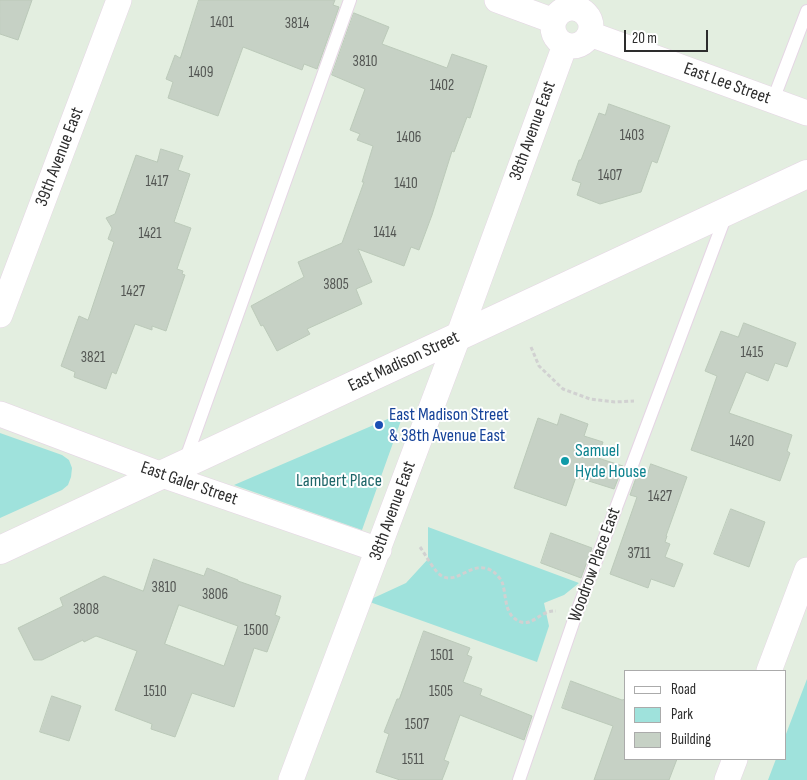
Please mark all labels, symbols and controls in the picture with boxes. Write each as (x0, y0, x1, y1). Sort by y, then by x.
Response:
house number: 1401 (210, 14, 234, 32)
house number: 3814 (285, 15, 309, 33)
scale bar (627, 20, 711, 52)
text: 20 m (632, 29, 657, 48)
house number: 3810 (353, 53, 377, 71)
street label: East Lee Street (681, 58, 773, 110)
house number: 1409 (189, 64, 213, 82)
house number: 1402 (430, 77, 454, 95)
street label: 38th Avenue East (505, 78, 561, 184)
street label: 39th Avenue East (31, 104, 89, 210)
house number: 1403 (620, 127, 644, 145)
house number: 1406 (397, 129, 421, 147)
house number: 1407 (598, 167, 622, 185)
house number: 1417 (146, 173, 168, 191)
house number: 1410 (394, 175, 418, 193)
house number: 1414 (373, 224, 397, 242)
house number: 1421 (138, 225, 162, 243)
house number: 3805 (323, 276, 349, 294)
house number: 1427 (121, 283, 145, 301)
street label: East Madison Street (345, 327, 463, 397)
house number: 1415 (741, 344, 763, 362)
house number: 3821 (81, 349, 105, 367)
place label: East Madison Street & 38th Avenue East (389, 404, 509, 446)
marker: East Madison Street & 38th Avenue East (373, 419, 385, 431)
house number: 1420 (730, 433, 754, 451)
place label: Samuel Hyde House (575, 440, 646, 482)
marker: Samuel Hyde House (559, 455, 571, 467)
street label: East Galer Street (138, 457, 240, 511)
street label: 38th Avenue East (365, 458, 421, 564)
park label: Lambert Place (296, 470, 382, 492)
house number: 1427 (648, 488, 672, 506)
street label: Woodrow Place East (564, 505, 626, 625)
house number: 3711 (628, 545, 650, 563)
house number: 3810 (152, 579, 176, 597)
house number: 3806 (202, 586, 228, 604)
house number: 3808 (73, 601, 99, 619)
house number: 1500 (244, 622, 268, 640)
house number: 1501 (430, 647, 454, 665)
legend (624, 670, 787, 760)
text: Road (671, 680, 696, 699)
house number: 1510 (143, 683, 167, 701)
house number: 1505 (429, 683, 453, 701)
text: Park (671, 705, 693, 724)
house number: 1507 (405, 716, 429, 734)
text: Building (671, 730, 711, 749)
house number: 1511 (402, 751, 424, 769)

